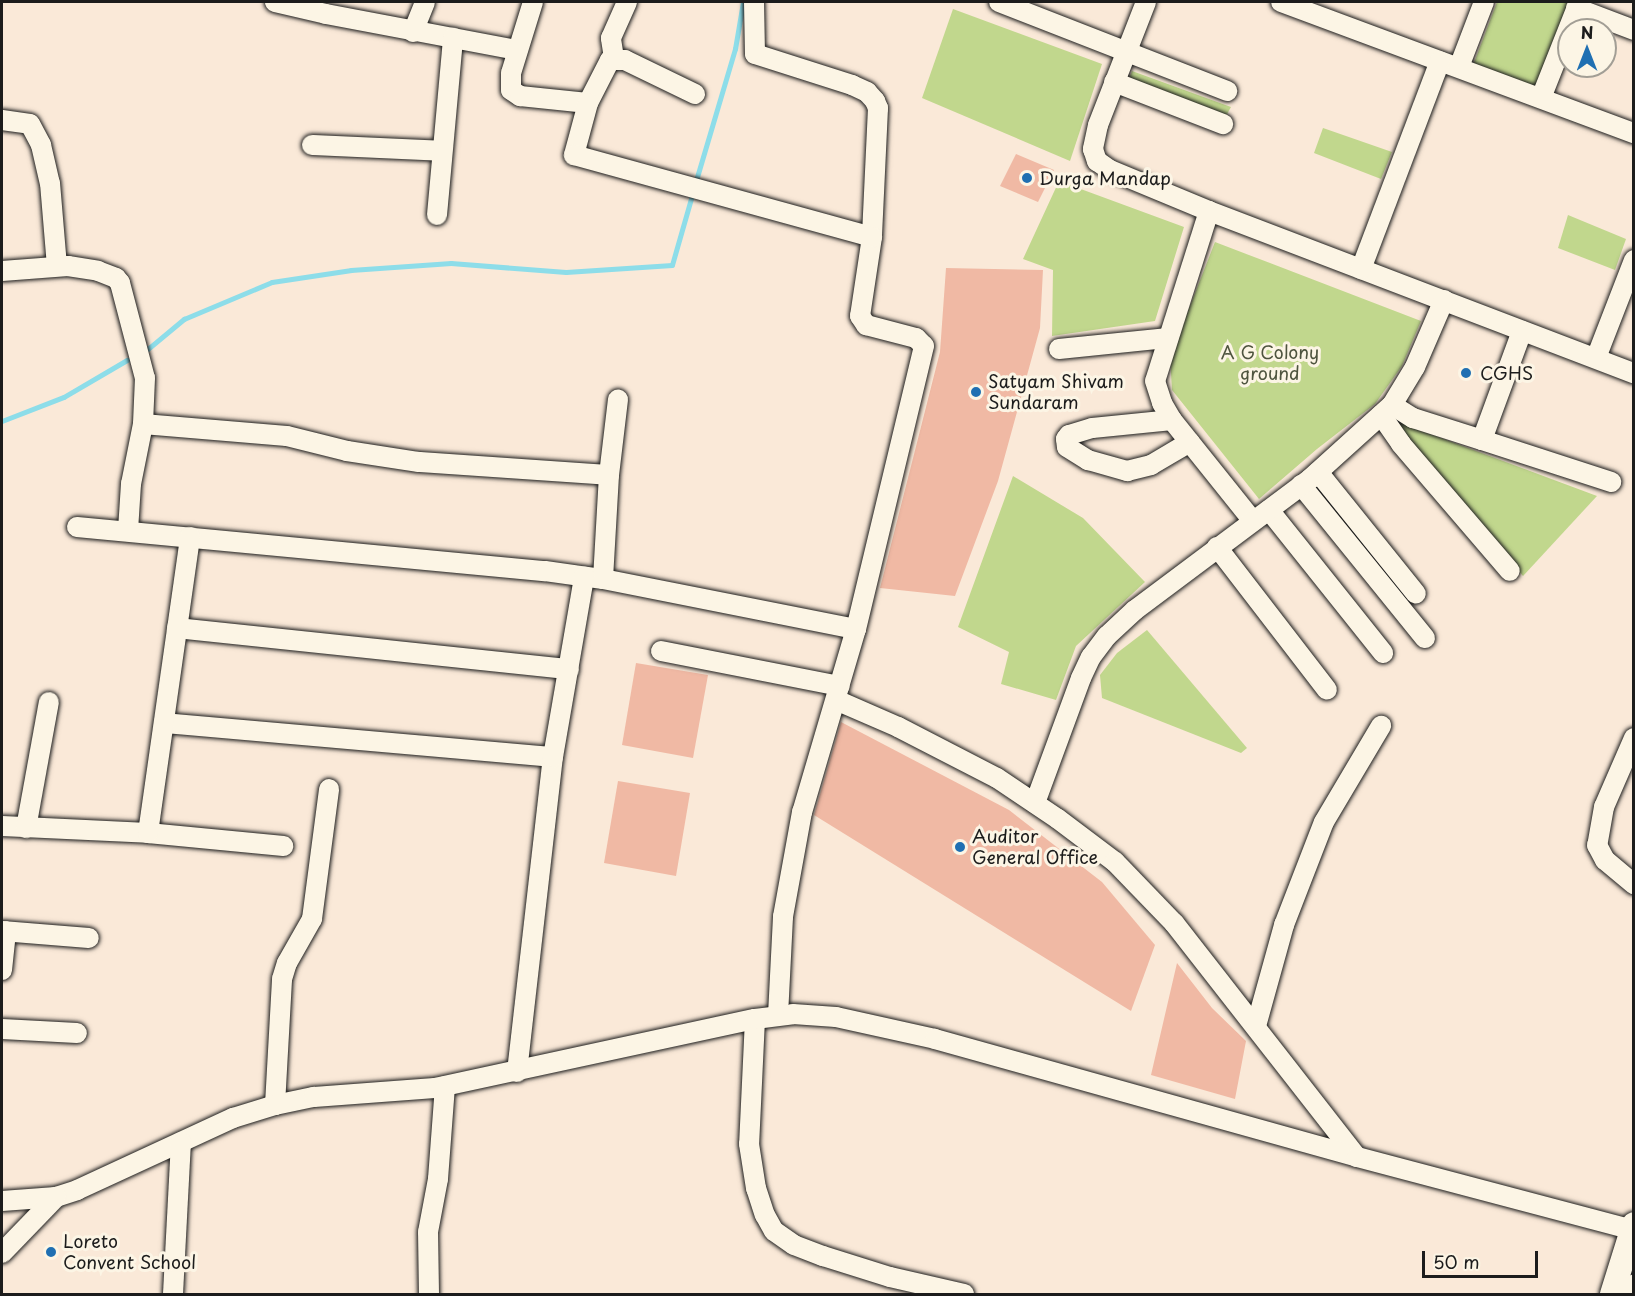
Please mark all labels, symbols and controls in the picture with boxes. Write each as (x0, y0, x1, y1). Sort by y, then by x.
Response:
north arrow (1557, 18, 1617, 78)
text: N (1581, 20, 1593, 44)
place label: Durga Mandap (1039, 167, 1171, 189)
marker: Durga Mandap (1020, 171, 1034, 185)
park label: A G Colony ground (1220, 342, 1320, 385)
place label: CGHS (1480, 362, 1533, 384)
marker: CGHS (1457, 364, 1475, 382)
place label: Satyam Shivam Sundaram (988, 371, 1125, 413)
marker: Satyam Shivam Sundaram (969, 385, 983, 399)
place label: Auditor General Office (972, 826, 1099, 868)
marker: Auditor General Office (953, 840, 967, 854)
place label: Loreto Convent School (63, 1231, 196, 1274)
scale bar (1425, 1239, 1540, 1277)
marker: Loreto Convent School (44, 1245, 58, 1259)
text: 50 m (1433, 1248, 1480, 1275)

